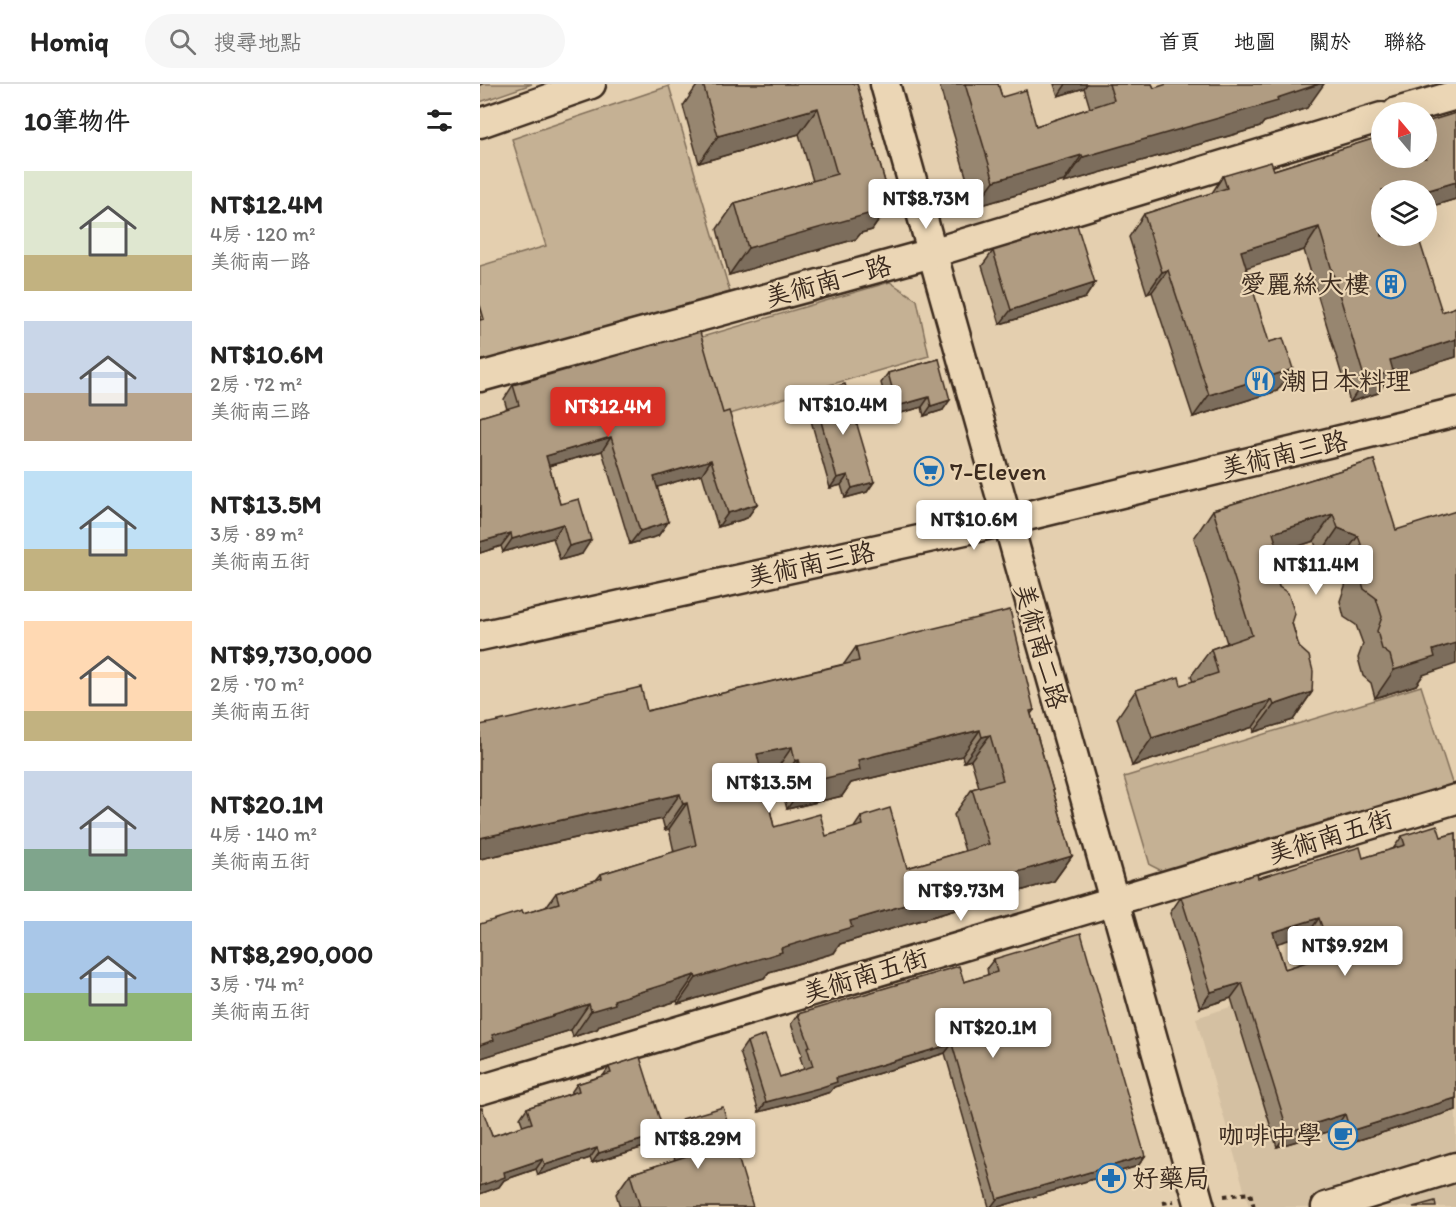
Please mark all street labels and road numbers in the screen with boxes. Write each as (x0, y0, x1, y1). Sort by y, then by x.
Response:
street label: 美術南一路 (761, 249, 895, 313)
street label: 美術南三路 (1217, 424, 1351, 484)
street label: 美術南三路 (744, 535, 878, 593)
street label: 美術南二路 (1008, 579, 1074, 713)
street label: 美術南五街 (1263, 802, 1397, 870)
street label: 美術南五街 (798, 941, 932, 1009)

